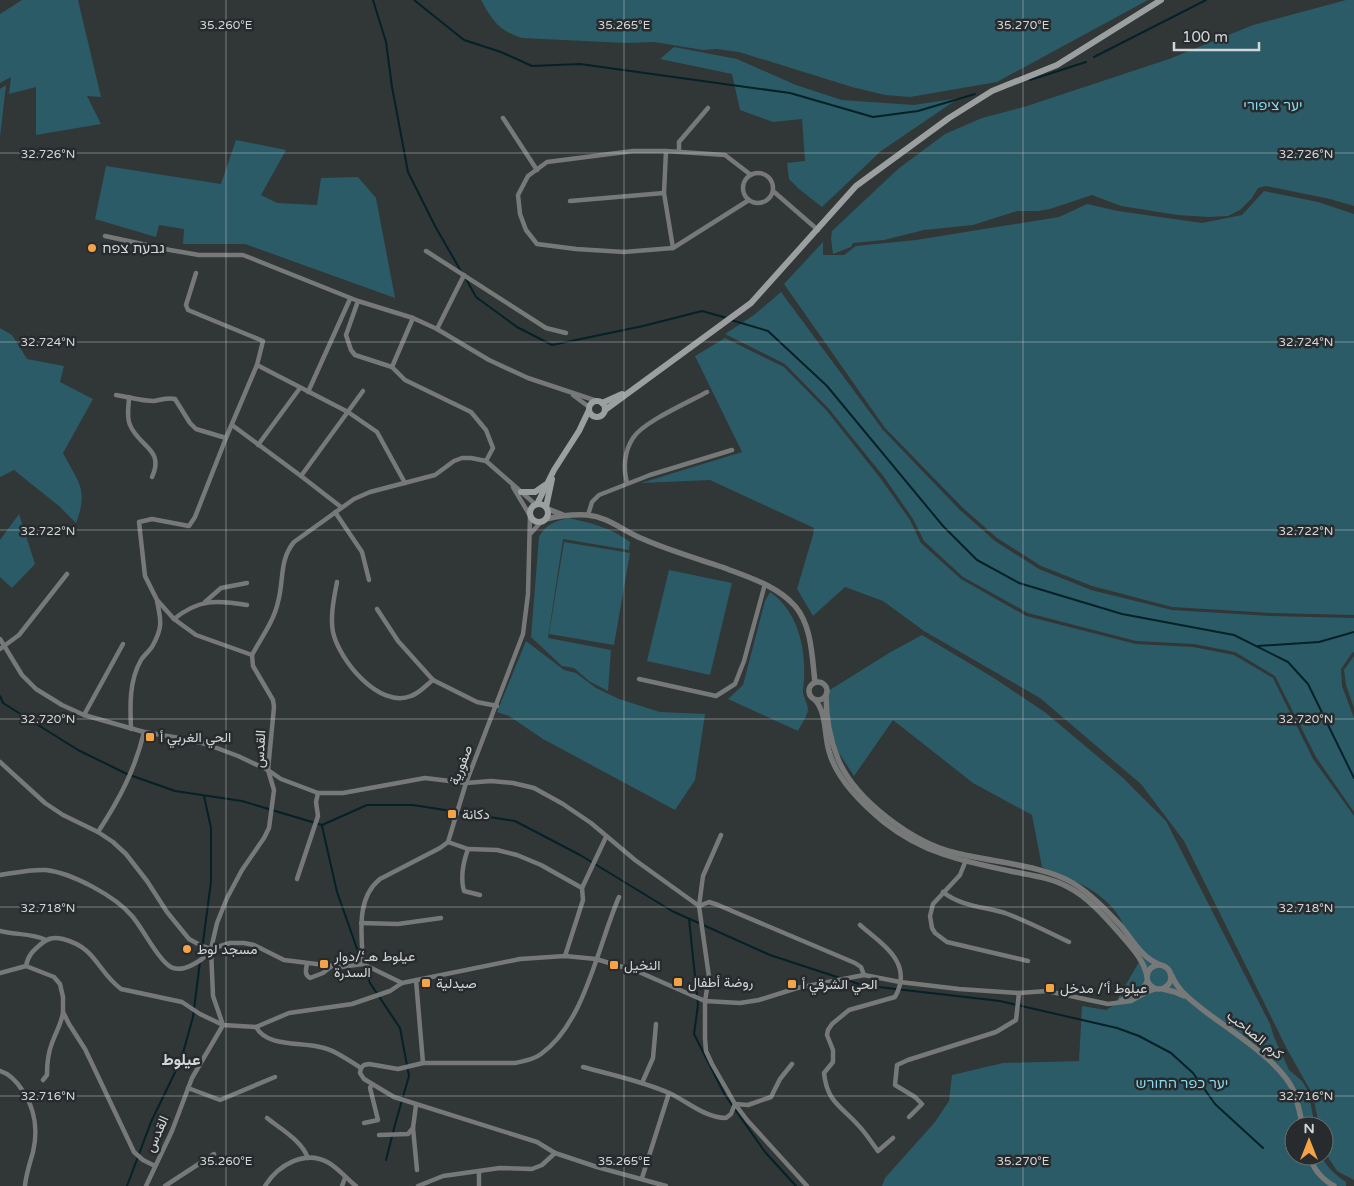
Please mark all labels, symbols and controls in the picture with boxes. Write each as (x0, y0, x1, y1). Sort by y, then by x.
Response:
text: 35.260°E (200, 18, 253, 32)
text: 35.265°E (598, 18, 651, 32)
text: 35.270°E (997, 18, 1050, 32)
scale bar (1174, 20, 1259, 52)
text: 100 m (1182, 28, 1228, 46)
park label: יער ציפורי (1243, 97, 1303, 114)
text: 32.726°N (21, 147, 75, 161)
text: 32.726°N (1279, 147, 1333, 161)
place label: גבעת צפח (102, 240, 165, 257)
marker: גבעת צפח (86, 242, 98, 254)
text: 32.724°N (21, 335, 75, 349)
text: 32.724°N (1279, 335, 1333, 349)
text: 32.722°N (21, 524, 75, 538)
text: 32.722°N (1279, 524, 1333, 538)
text: 32.720°N (21, 712, 75, 726)
text: 32.720°N (1279, 712, 1333, 726)
place label: الحي الغربي أ (160, 729, 231, 749)
street label: القدس (251, 729, 269, 769)
marker: الحي الغربي أ (144, 731, 156, 743)
street label: صفورية (446, 742, 476, 787)
place label: دكانة (462, 806, 490, 823)
marker: دكانة (446, 808, 458, 820)
text: 32.718°N (21, 901, 75, 915)
text: 32.718°N (1279, 901, 1333, 915)
place label: مسجد لوط (197, 941, 258, 958)
marker: مسجد لوط (181, 943, 193, 955)
place label: عيلوط هـ‘/دوار السدرة (333, 948, 415, 981)
place label: النخيل (624, 957, 660, 974)
marker: عيلوط هـ‘/دوار السدرة (318, 958, 330, 970)
marker: النخيل (608, 959, 620, 971)
place label: روضة أطفال (688, 974, 754, 992)
place label: صيدلية (436, 975, 477, 992)
marker: روضة أطفال (672, 976, 684, 988)
place label: الحي الشرقي أ (802, 976, 877, 996)
marker: صيدلية (420, 977, 432, 989)
marker: الحي الشرقي أ (786, 978, 798, 990)
place label: عيلوط أ‘/ مدخل (1060, 980, 1147, 997)
marker: عيلوط أ‘/ مدخل (1044, 982, 1056, 994)
street label: كرم الصاحب (1223, 1007, 1287, 1063)
district label: عيلوط (162, 1050, 200, 1070)
park label: יער כפר החורש (1136, 1075, 1228, 1092)
text: 32.716°N (21, 1089, 75, 1103)
text: 32.716°N (1279, 1089, 1333, 1103)
street label: القدس (141, 1113, 173, 1155)
north arrow (1284, 1116, 1334, 1166)
text: N (1303, 1120, 1315, 1137)
text: 35.260°E (200, 1154, 253, 1168)
text: 35.265°E (598, 1154, 651, 1168)
text: 35.270°E (997, 1154, 1050, 1168)

